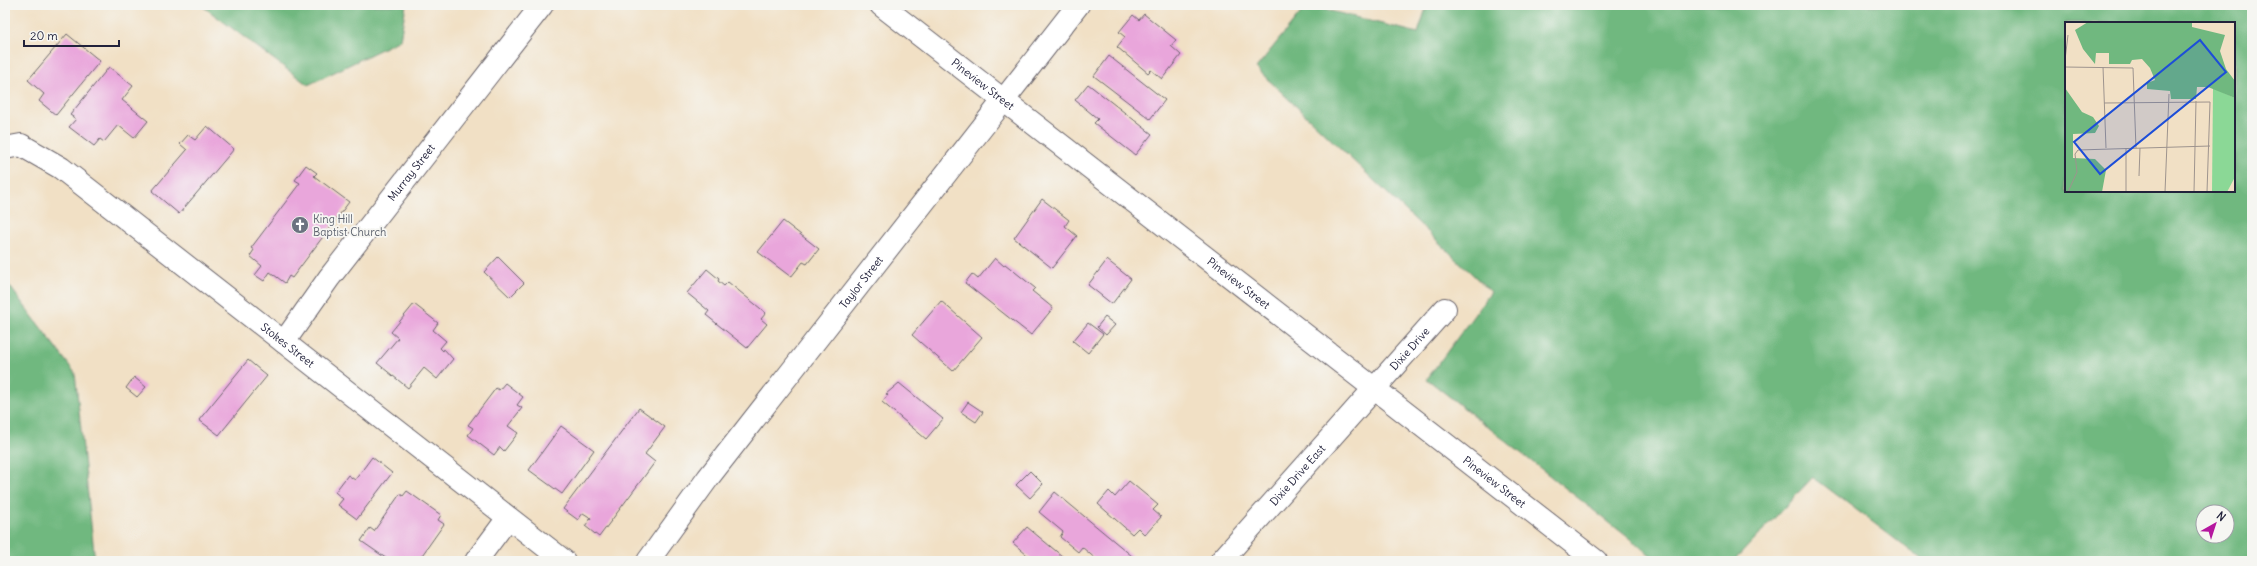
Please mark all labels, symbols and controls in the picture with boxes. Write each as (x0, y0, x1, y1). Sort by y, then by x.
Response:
scale bar (24, 22, 119, 48)
inset map (2065, 22, 2235, 192)
text: 20 m (30, 28, 58, 43)
street label: Pineview Street (949, 55, 1017, 113)
street label: Murray Street (385, 141, 438, 204)
place label: King Hill Baptist Church (313, 212, 386, 239)
church icon: King Hill Baptist Church (290, 215, 310, 235)
street label: Taylor Street (836, 253, 886, 311)
street label: Pineview Street (1204, 254, 1273, 312)
street label: Stokes Street (258, 320, 318, 371)
street label: Dixie Drive (1387, 324, 1432, 373)
street label: Dixie Drive East (1267, 442, 1328, 508)
street label: Pineview Street (1460, 453, 1529, 511)
north arrow (2195, 504, 2235, 544)
text: N (2214, 508, 2229, 524)

